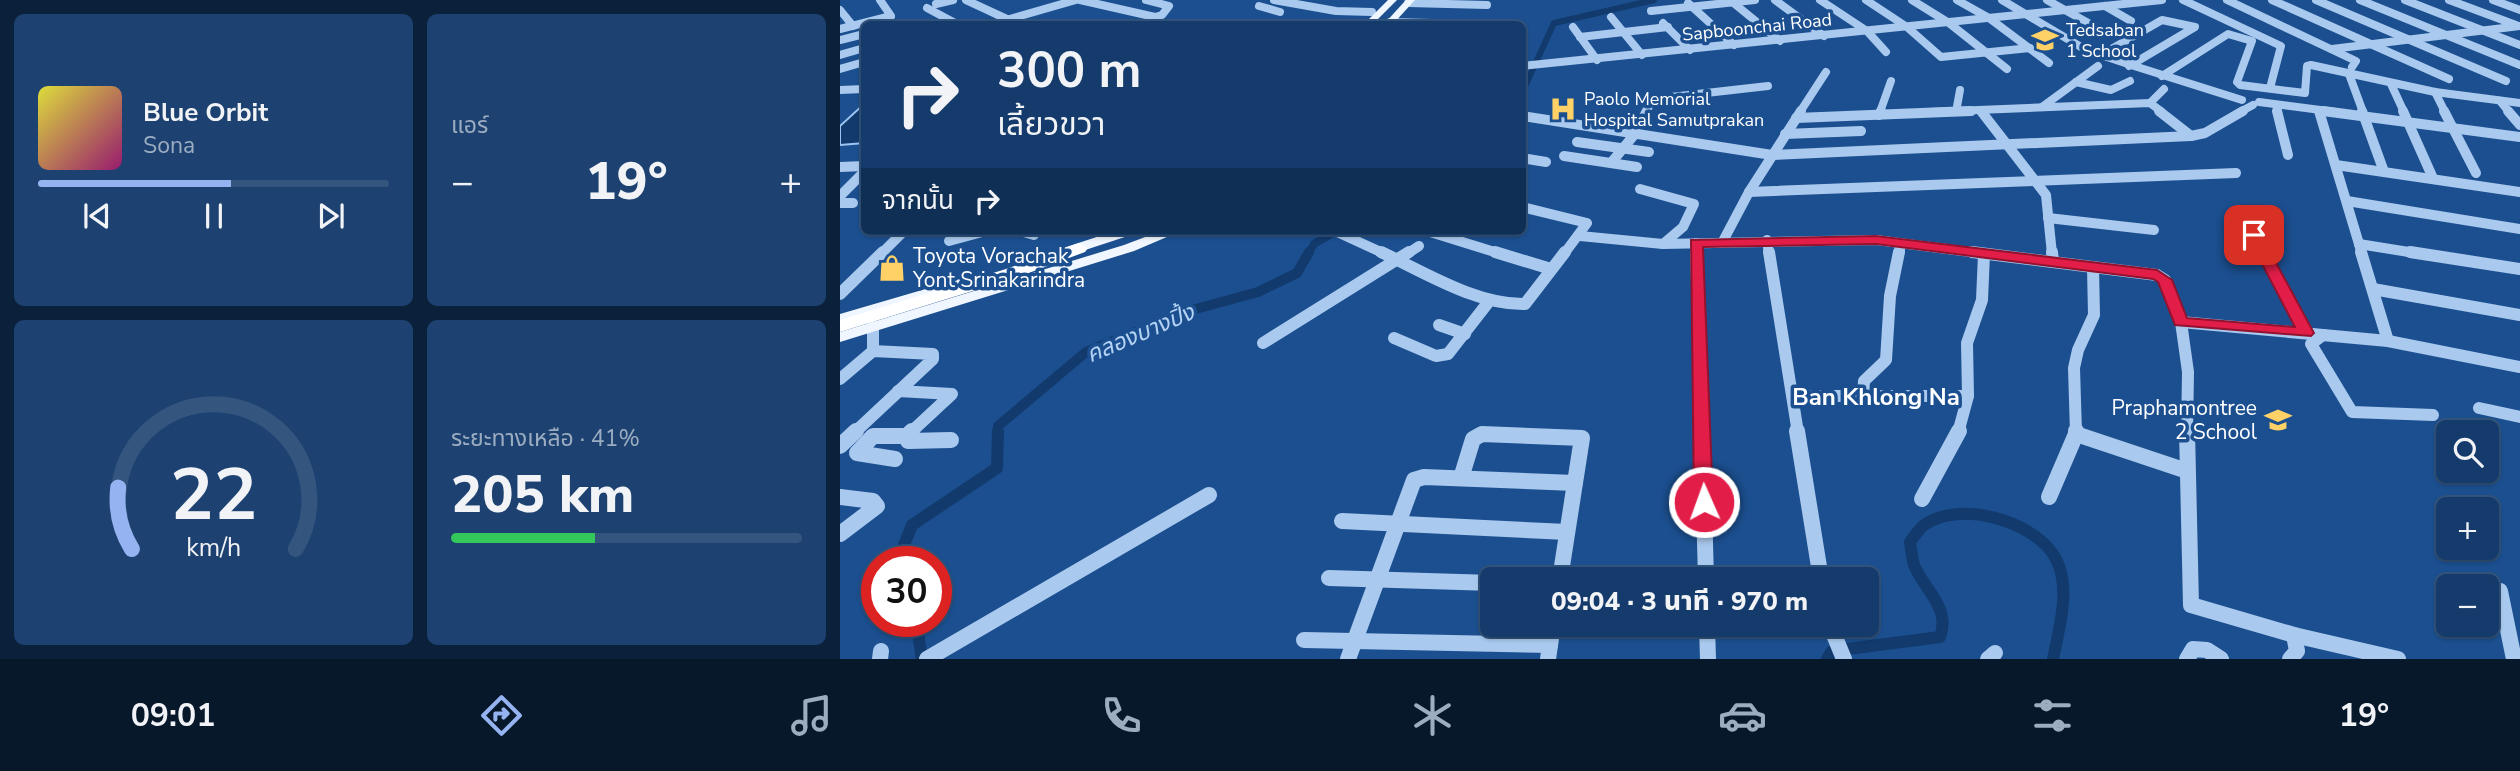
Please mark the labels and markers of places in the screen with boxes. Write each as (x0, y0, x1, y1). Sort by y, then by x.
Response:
place label: Tedsaban 1 School (2066, 18, 2144, 63)
school or university icon: Tedsaban 1 School (2030, 25, 2060, 55)
place label: Paolo Memorial Hospital Samutprakan (1584, 87, 1764, 132)
hospital icon: Paolo Memorial Hospital Samutprakan (1548, 94, 1578, 124)
pin (2224, 205, 2284, 265)
place label: Toyota Vorachak Yont Srinakarindra (912, 242, 1085, 294)
shop icon: Toyota Vorachak Yont Srinakarindra (877, 253, 907, 283)
place label: Praphamontree 2 School (2111, 394, 2258, 446)
school or university icon: Praphamontree 2 School (2263, 405, 2293, 435)

